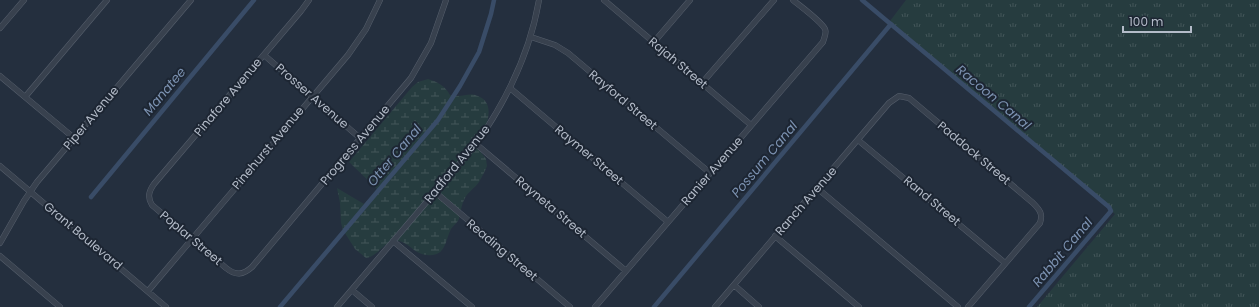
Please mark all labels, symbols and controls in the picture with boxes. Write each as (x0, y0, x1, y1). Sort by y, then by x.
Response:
scale bar (1123, 8, 1191, 34)
text: 100 m (1129, 13, 1163, 30)
street label: Rajah Street (645, 33, 712, 92)
street label: Pinafore Avenue (190, 54, 265, 139)
street label: Prosser Avenue (272, 59, 353, 132)
water label: Racoon Canal (952, 60, 1036, 135)
water label: Manatee (138, 63, 190, 120)
street label: Rayford Street (585, 66, 661, 133)
street label: Piper Avenue (59, 82, 122, 153)
street label: Progress Avenue (316, 101, 393, 188)
street label: Pinehurst Avenue (228, 102, 307, 193)
water label: Possum Canal (727, 117, 802, 201)
street label: Paddock Street (934, 117, 1015, 188)
water label: Otter Canal (363, 120, 426, 190)
street label: Radford Avenue (420, 121, 493, 206)
street label: Raymer Street (551, 121, 627, 188)
street label: Ranier Avenue (677, 133, 746, 209)
street label: Ranch Avenue (771, 163, 840, 239)
street label: Rayneta Street (512, 172, 591, 241)
street label: Rand Street (900, 172, 964, 229)
street label: Grant Boulevard (40, 198, 126, 274)
street label: Poplar Street (157, 206, 226, 269)
water label: Rabbit Canal (1028, 213, 1098, 291)
street label: Reading Street (463, 215, 542, 284)

